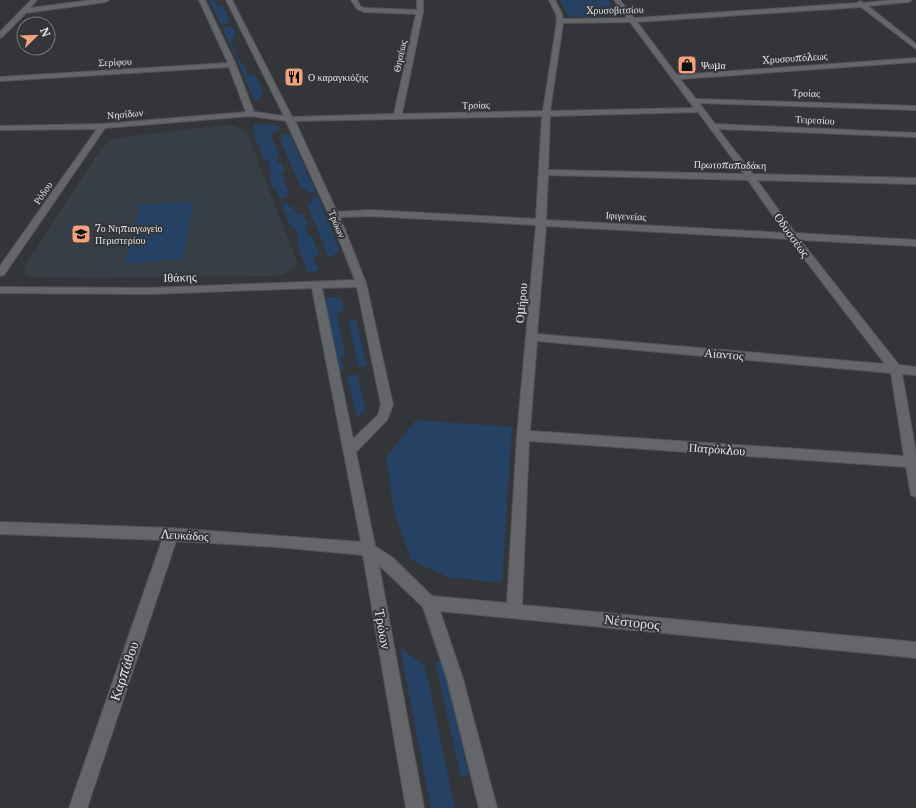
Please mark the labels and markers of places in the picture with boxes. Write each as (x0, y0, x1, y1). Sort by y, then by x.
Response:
shop icon: Ψωμα (676, 54, 698, 76)
place label: Ψωμα (701, 59, 727, 72)
restaurant icon: Ο καραγκιόζης (283, 66, 305, 88)
place label: Ο καραγκιόζης (308, 71, 368, 84)
place label: 7ο Νηπιαγωγείο Περιστερίου (95, 222, 163, 247)
school or university icon: 7ο Νηπιαγωγείο Περιστερίου (70, 223, 92, 245)

